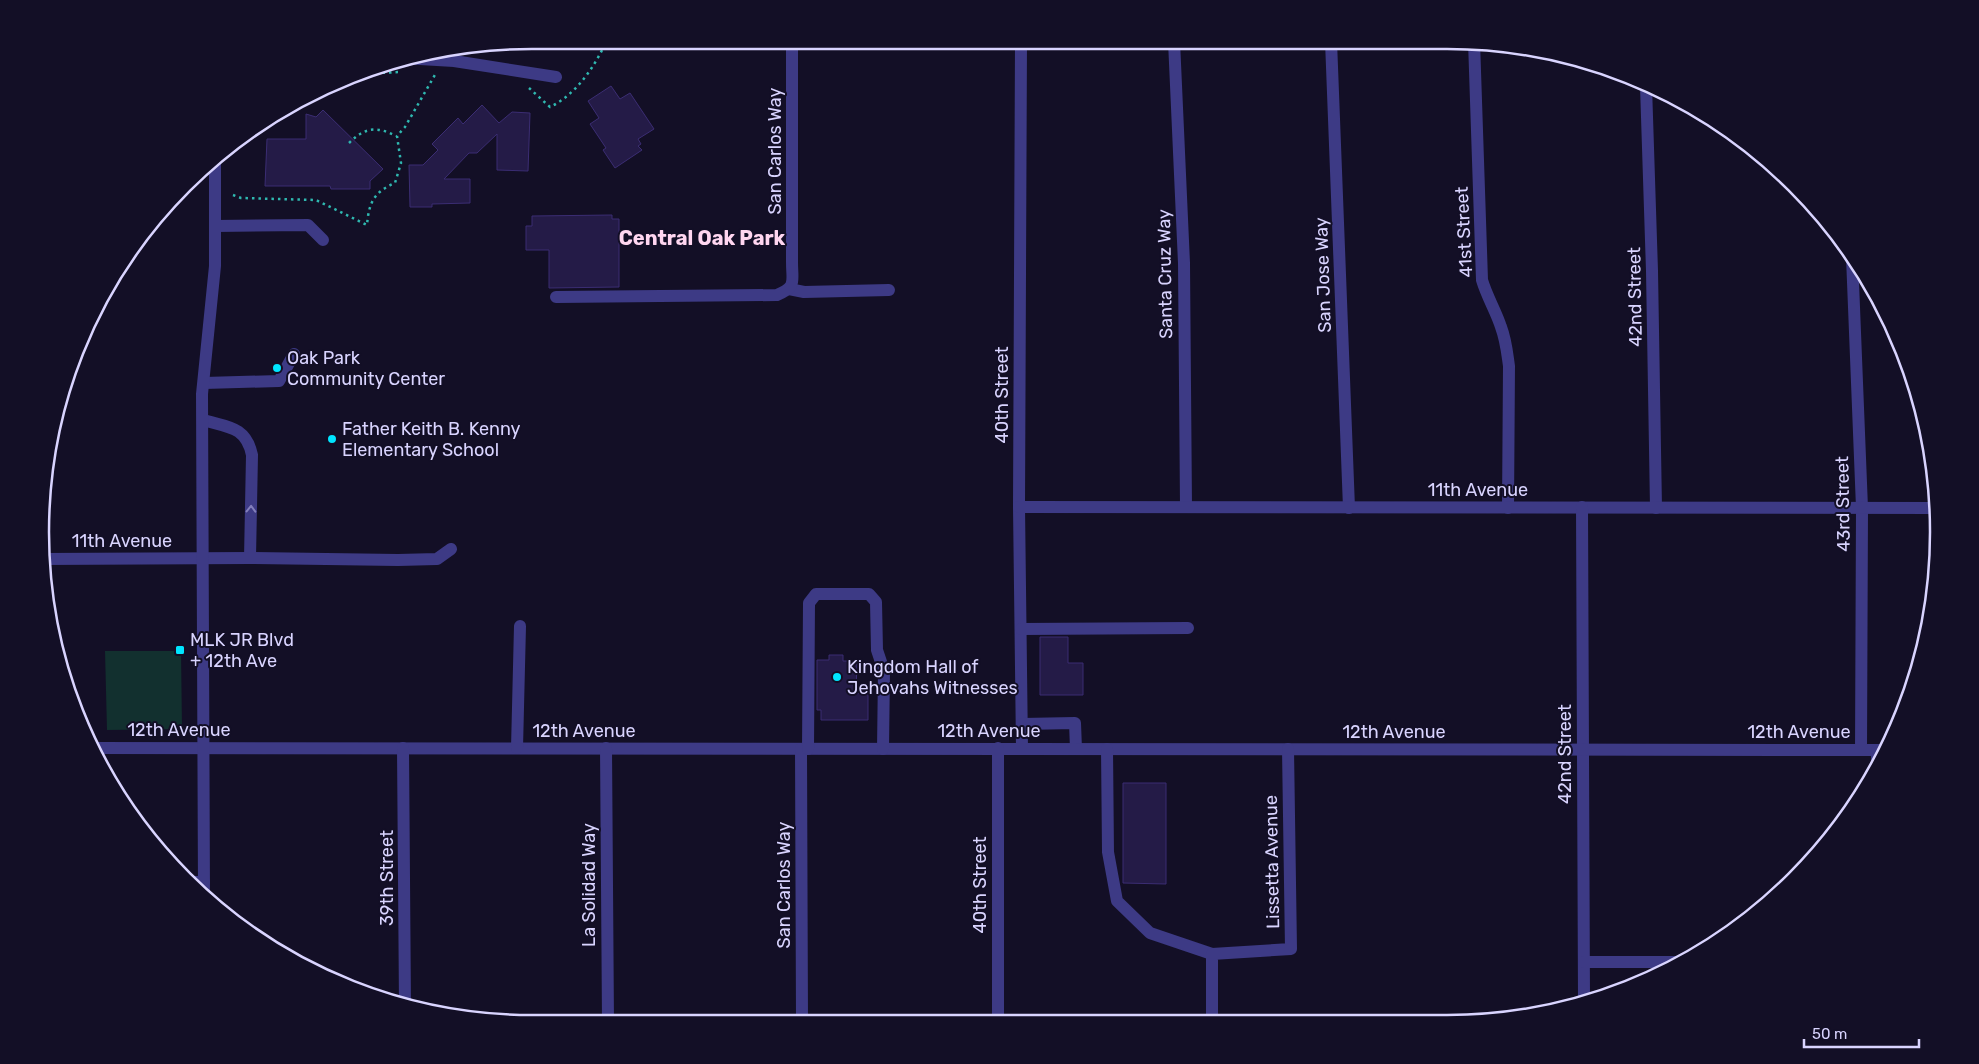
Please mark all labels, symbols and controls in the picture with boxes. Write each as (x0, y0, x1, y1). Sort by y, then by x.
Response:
street label: San Carlos Way (764, 87, 786, 214)
street label: 41st Street (1451, 186, 1477, 278)
street label: Santa Cruz Way (1153, 209, 1177, 339)
street label: San Jose Way (1310, 217, 1336, 333)
district label: Central Oak Park (619, 226, 786, 250)
street label: 42nd Street (1623, 247, 1647, 347)
street label: 40th Street (991, 346, 1013, 444)
place label: Oak Park Community Center (287, 347, 445, 390)
marker: Oak Park Community Center (271, 362, 283, 374)
place label: Father Keith B. Kenny Elementary School (342, 418, 521, 461)
marker: Father Keith B. Kenny Elementary School (326, 433, 338, 445)
street label: 43rd Street (1831, 456, 1855, 552)
street label: 11th Avenue (1428, 479, 1528, 501)
one-way arrow (246, 505, 256, 512)
street label: 11th Avenue (72, 530, 172, 552)
place label: MLK JR Blvd + 12th Ave (190, 629, 294, 672)
marker: MLK JR Blvd + 12th Ave (174, 644, 186, 656)
place label: Kingdom Hall of Jehovahs Witnesses (847, 656, 1018, 699)
marker: Kingdom Hall of Jehovahs Witnesses (831, 671, 843, 683)
street label: 42nd Street (1554, 704, 1576, 804)
street label: 12th Avenue (127, 719, 231, 741)
street label: 12th Avenue (532, 720, 636, 742)
street label: 12th Avenue (937, 720, 1041, 742)
street label: 12th Avenue (1342, 721, 1446, 743)
street label: 12th Avenue (1747, 721, 1851, 743)
street label: Lissetta Avenue (1260, 795, 1284, 929)
street label: San Carlos Way (773, 821, 795, 948)
street label: La Solidad Way (578, 823, 600, 947)
street label: 39th Street (376, 830, 398, 926)
street label: 40th Street (969, 836, 991, 934)
scale bar (1804, 1016, 1919, 1048)
text: 50 m (1812, 1025, 1847, 1043)

